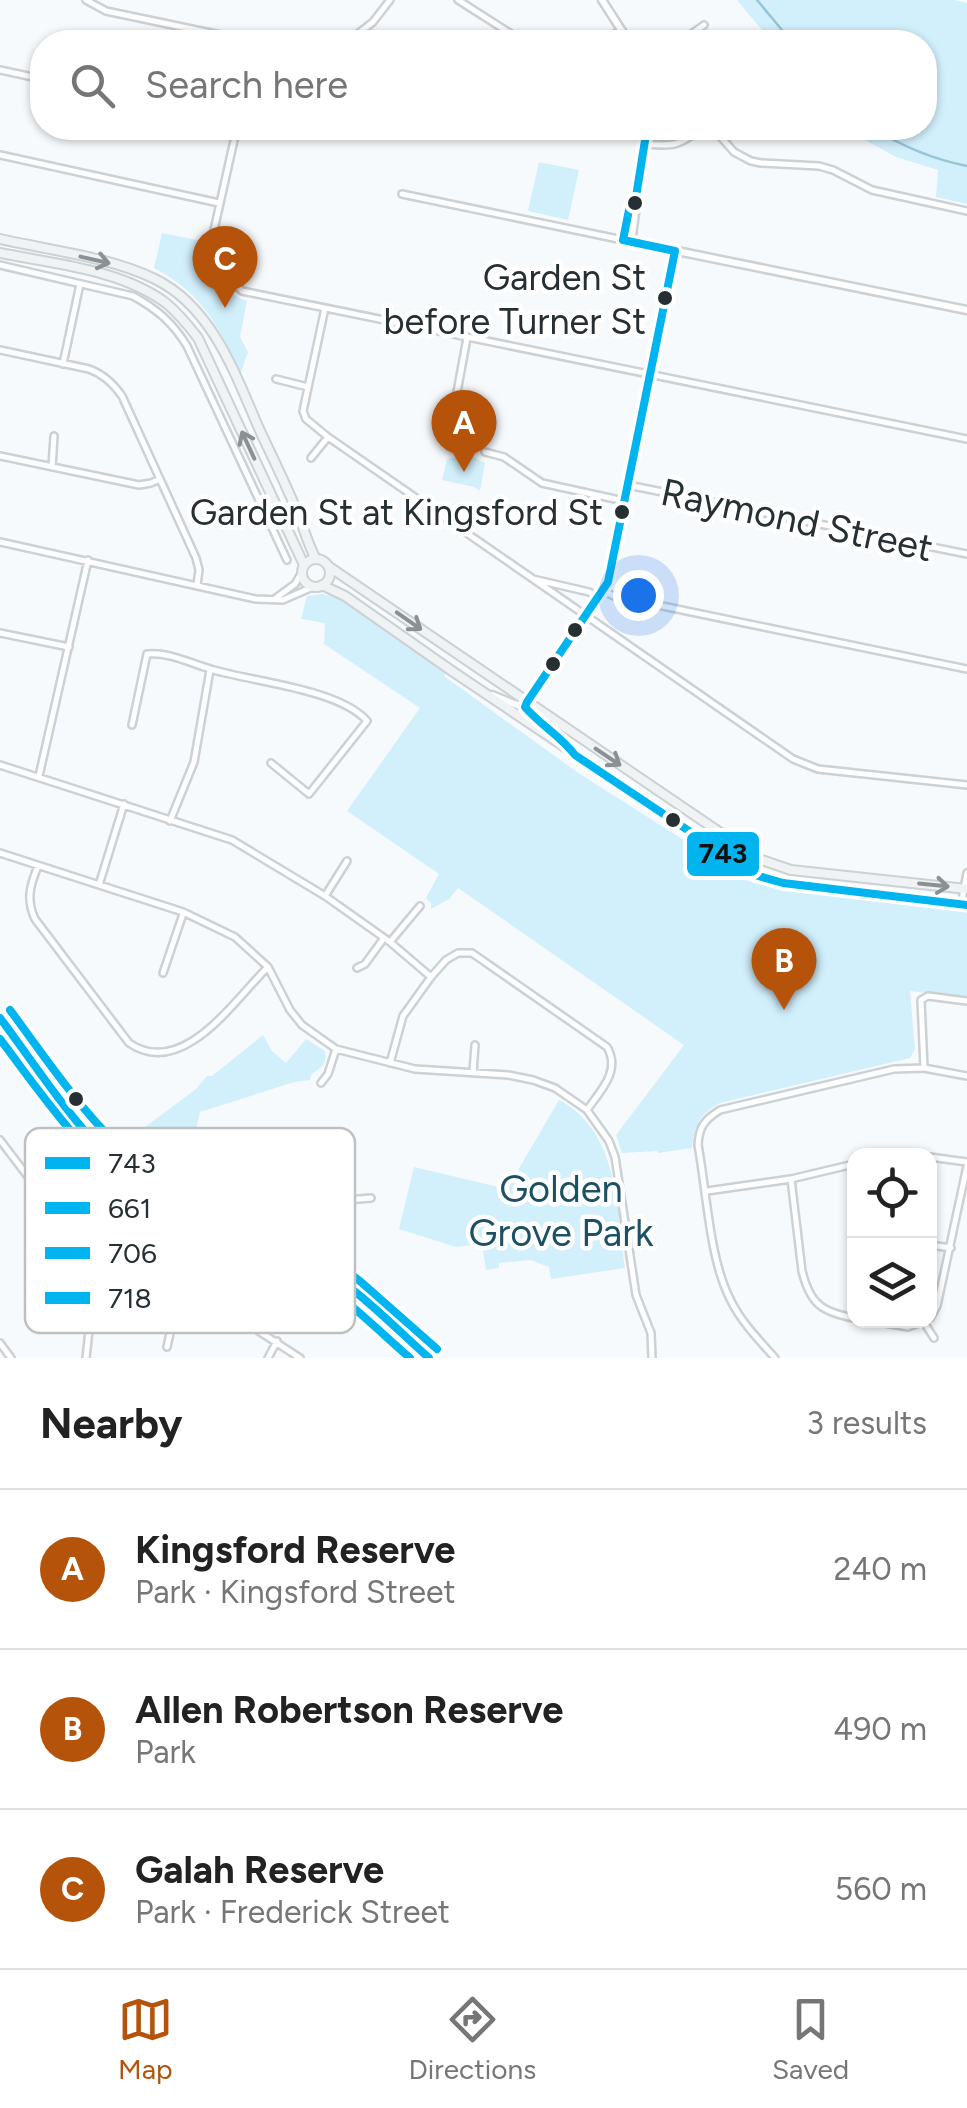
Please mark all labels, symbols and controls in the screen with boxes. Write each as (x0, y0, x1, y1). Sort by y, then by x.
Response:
search box (30, 30, 937, 140)
icon: search (65, 58, 120, 113)
text: Search here (145, 62, 348, 108)
unlabelled marker (625, 193, 645, 213)
pin: C (192, 226, 258, 308)
one-way arrow (78, 252, 110, 270)
place label: Garden St before Turner St (384, 256, 646, 343)
marker: Garden St before Turner St (655, 288, 675, 308)
pin: A (432, 390, 496, 472)
one-way arrow (238, 431, 257, 461)
street label: Raymond Street (657, 469, 937, 571)
place label: Garden St at Kingsford St (190, 491, 603, 534)
marker: Garden St at Kingsford St (612, 502, 632, 522)
your location (613, 570, 664, 621)
one-way arrow (394, 610, 422, 631)
unlabelled marker (565, 620, 585, 640)
unlabelled marker (543, 654, 563, 674)
one-way arrow (593, 746, 621, 767)
unlabelled marker (663, 810, 683, 830)
line badge: 743 (685, 830, 761, 878)
text: 743 (699, 836, 747, 870)
one-way arrow (917, 876, 949, 895)
pin: B (752, 928, 816, 1010)
unlabelled marker (66, 1089, 86, 1109)
legend (25, 1128, 355, 1333)
text: 743 (108, 1146, 156, 1180)
map controls (847, 1148, 937, 1328)
button: locate (847, 1148, 937, 1238)
park label: Golden Grove Park (469, 1166, 654, 1256)
text: 661 (108, 1191, 151, 1225)
text: 706 (108, 1236, 157, 1270)
button: layers (847, 1238, 937, 1328)
text: 718 (108, 1281, 152, 1315)
text: Nearby (40, 1398, 182, 1449)
text: 3 results (807, 1404, 927, 1442)
text: Kingsford Reserve (135, 1527, 455, 1573)
text: A (61, 1550, 84, 1588)
text: 240 m (834, 1550, 927, 1588)
text: Park · Kingsford Street (135, 1573, 456, 1611)
text: Allen Robertson Reserve (135, 1687, 563, 1733)
text: B (63, 1710, 82, 1748)
text: 490 m (833, 1710, 927, 1748)
text: Park (135, 1733, 196, 1771)
text: Galah Reserve (135, 1847, 384, 1893)
text: C (61, 1870, 84, 1908)
text: 560 m (835, 1870, 927, 1908)
text: Park · Frederick Street (135, 1893, 450, 1931)
tab: Map (118, 1992, 173, 2086)
tab: Directions (409, 1992, 536, 2086)
tab: Saved (772, 1992, 849, 2086)

